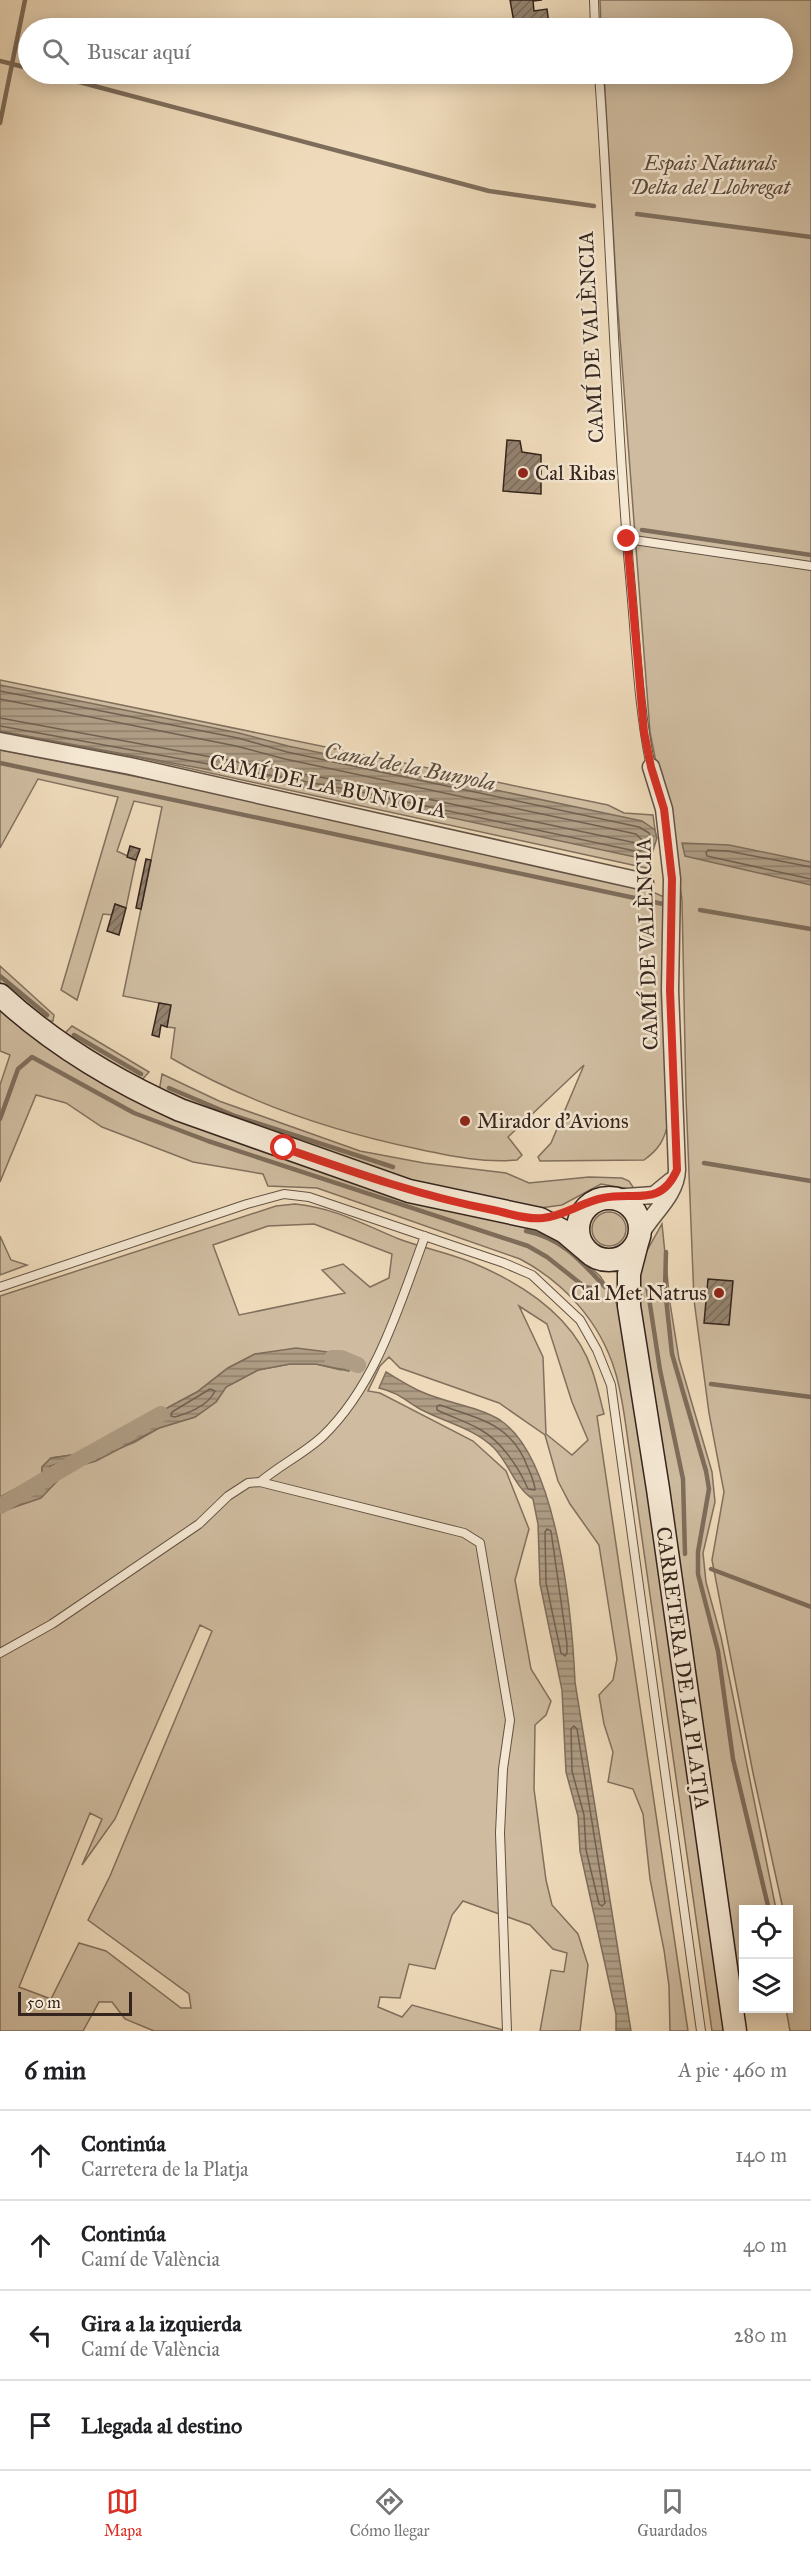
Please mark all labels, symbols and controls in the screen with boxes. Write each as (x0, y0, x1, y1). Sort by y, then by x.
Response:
search box (18, 18, 793, 84)
icon: search (39, 35, 72, 68)
text: Buscar aquí (87, 38, 190, 65)
park label: Espais Naturals Delta del Llobregat (630, 150, 792, 200)
street label: CAMÍ DE VALÈNCIA (571, 230, 610, 444)
place label: Cal Ribas (535, 460, 616, 486)
marker: Cal Ribas (516, 466, 530, 480)
route end (613, 525, 639, 551)
water label: Canal de la Bunyola (322, 737, 498, 796)
street label: CAMÍ DE LA BUNYOLA (207, 747, 449, 824)
street label: CAMÍ DE VALÈNCIA (629, 837, 664, 1051)
place label: Mirador d'Avions (477, 1108, 629, 1134)
marker: Mirador d'Avions (458, 1114, 472, 1128)
route start (270, 1134, 296, 1160)
place label: Cal Met Natrus (571, 1280, 707, 1306)
marker: Cal Met Natrus (712, 1286, 726, 1300)
street label: CARRETERA DE LA PLATJA (650, 1525, 716, 1811)
map controls (739, 1905, 793, 2013)
button: locate (739, 1905, 793, 1959)
button: layers (739, 1959, 793, 2013)
scale bar (18, 1989, 132, 2016)
text: 50 m (27, 1993, 61, 2012)
text: 6 min (24, 2054, 86, 2086)
text: A pie · 460 m (678, 2058, 787, 2082)
text: Continúa (81, 2130, 166, 2157)
icon: ahead (24, 2139, 57, 2172)
text: 140 m (735, 2143, 787, 2167)
text: Carretera de la Platja (81, 2157, 248, 2181)
text: Continúa (81, 2220, 166, 2247)
icon: ahead (24, 2229, 57, 2262)
text: 40 m (743, 2233, 787, 2257)
text: Camí de València (81, 2247, 220, 2271)
text: Gira a la izquierda (81, 2310, 242, 2337)
icon: left (24, 2319, 57, 2352)
text: 280 m (734, 2323, 787, 2347)
text: Camí de València (81, 2337, 220, 2361)
icon: arrive (24, 2409, 57, 2442)
text: Llegada al destino (81, 2412, 242, 2439)
tab: Mapa (104, 2485, 142, 2540)
tab: Cómo llegar (350, 2485, 429, 2540)
tab: Guardados (637, 2485, 707, 2540)

